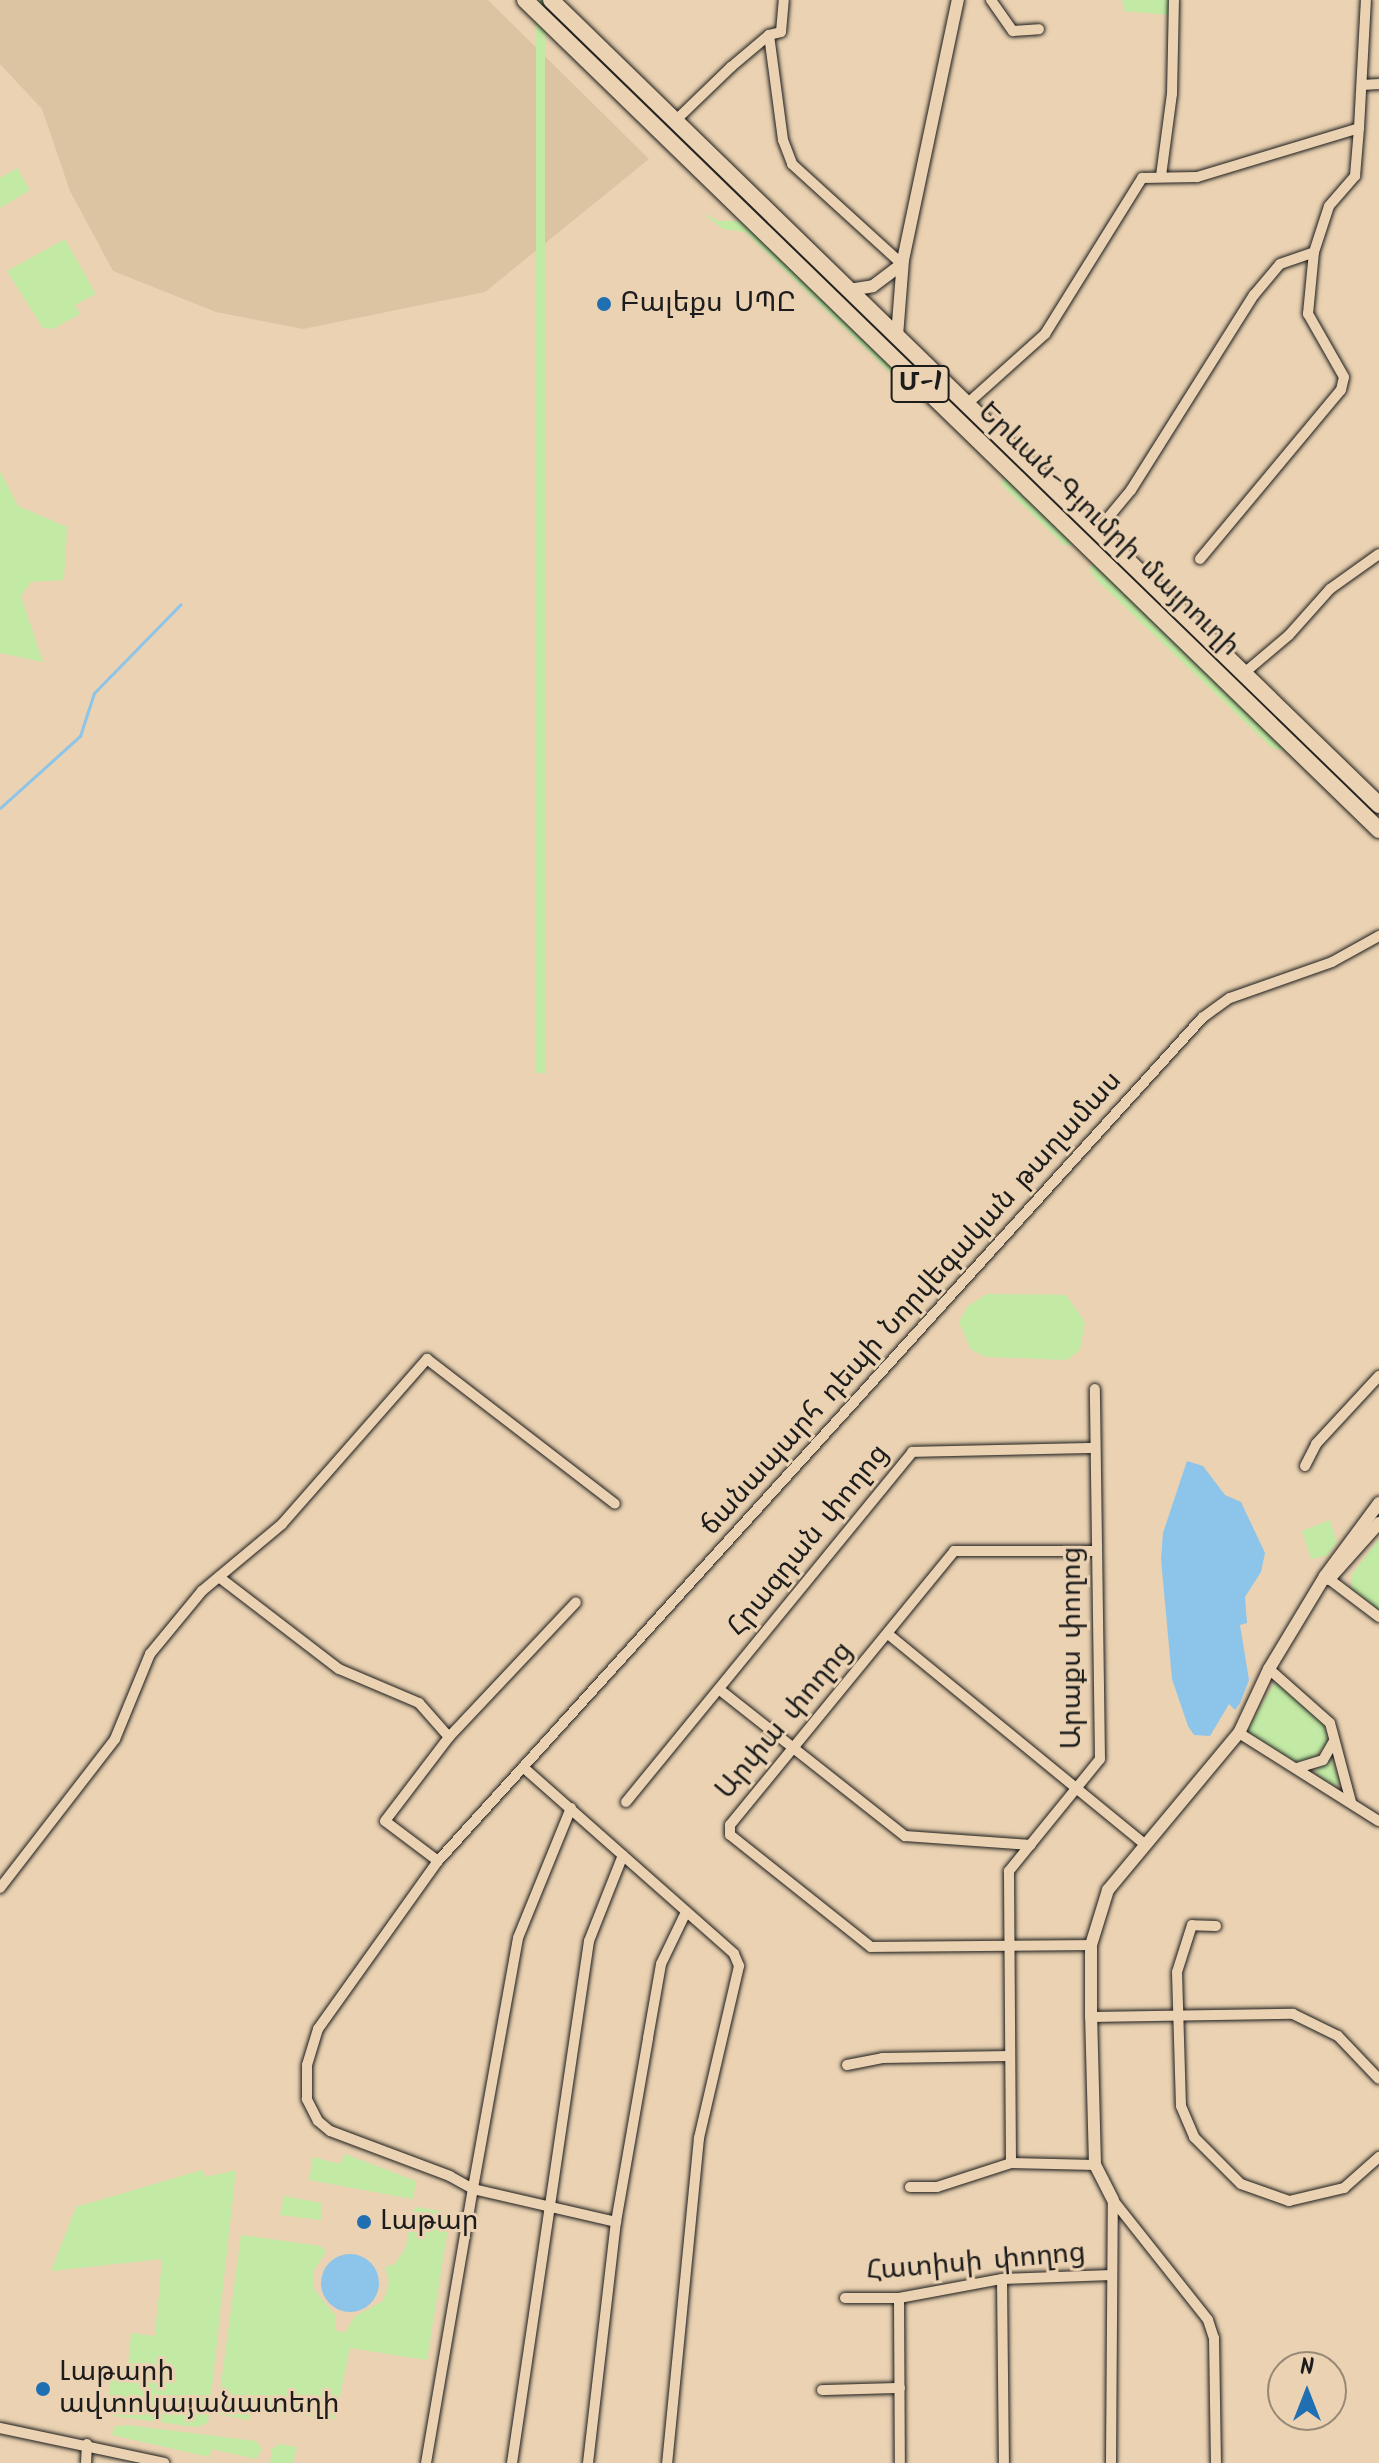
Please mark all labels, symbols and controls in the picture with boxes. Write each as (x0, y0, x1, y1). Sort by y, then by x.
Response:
place label: Բալեքս ՍՊԸ (620, 287, 796, 321)
marker: Բալեքս ՍՊԸ (595, 295, 613, 313)
road number: Մ-1 (890, 362, 950, 406)
street label: Երևան-Գյումրի մայրուղի (970, 396, 1246, 664)
street label: ճանապարհ դեպի Նորվեգական թաղամաս (694, 1065, 1130, 1543)
street label: Հրազդան փողոց (721, 1438, 897, 1644)
street label: Արաքս փողոց (1056, 1547, 1090, 1749)
street label: Արփա փողոց (709, 1635, 861, 1807)
place label: Լաթար (380, 2205, 478, 2239)
marker: Լաթար (355, 2213, 373, 2231)
street label: Հատիսի փողոց (865, 2237, 1087, 2289)
north arrow (1267, 2351, 1347, 2431)
text: N (1300, 2351, 1314, 2386)
place label: Լաթարի ավտոկայանատեղի (59, 2356, 339, 2422)
marker: Լաթարի ավտոկայանատեղի (34, 2380, 52, 2398)

